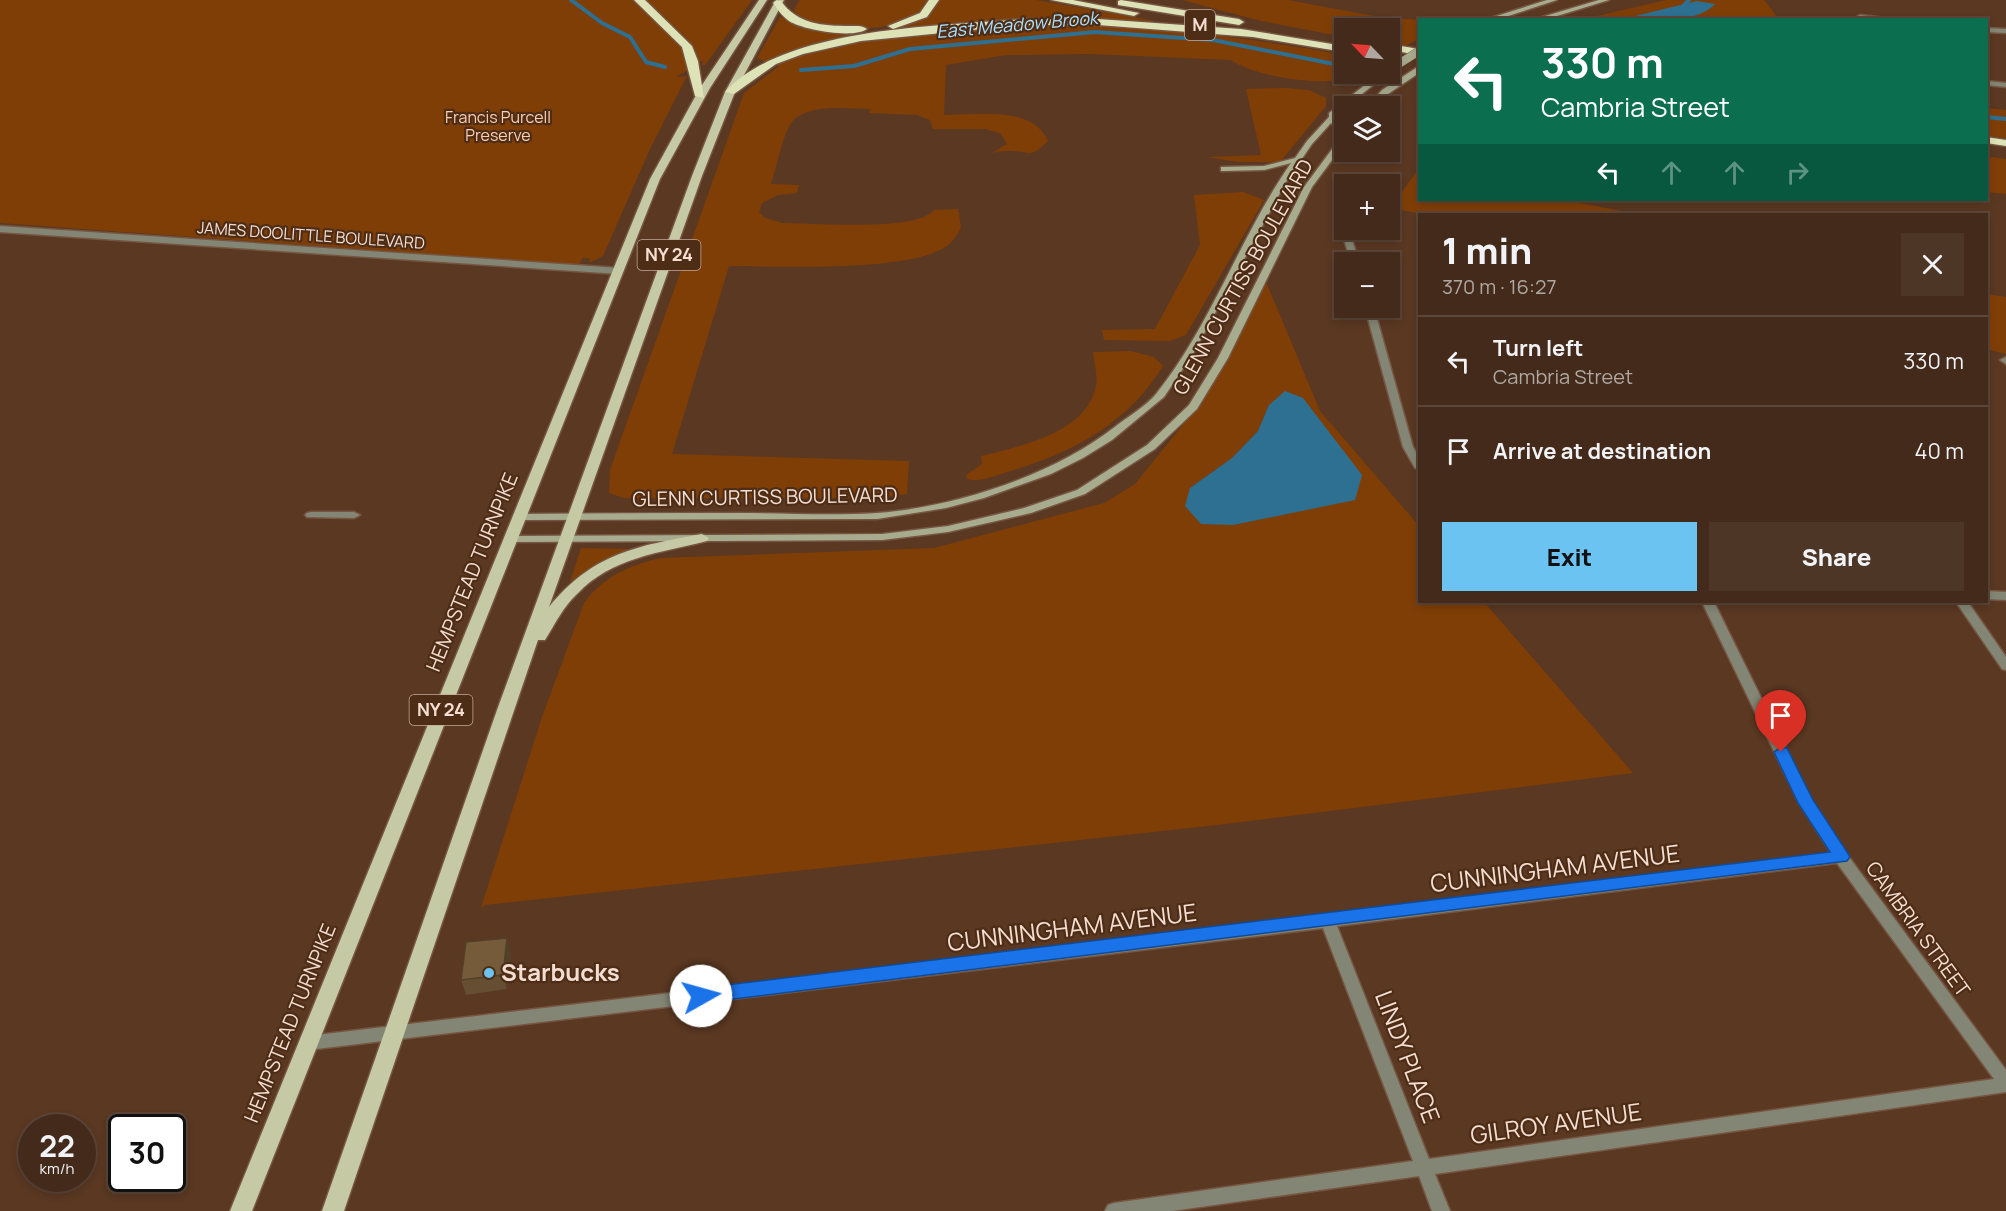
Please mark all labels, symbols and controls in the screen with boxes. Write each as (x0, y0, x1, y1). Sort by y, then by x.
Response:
water label: East Meadow Brook (935, 5, 1102, 43)
road number: M (1185, 10, 1215, 40)
north arrow (1334, 18, 1400, 84)
map controls (1334, 18, 1400, 318)
text: 330 m (1541, 33, 1664, 91)
icon: left (1442, 42, 1520, 120)
text: Cambria Street (1541, 88, 1730, 125)
button: layers (1334, 96, 1400, 162)
park label: Francis Purcell Preserve (445, 106, 551, 146)
street label: GLENN CURTISS BOULEVARD (1166, 154, 1319, 399)
icon: left (1592, 156, 1625, 189)
icon: ahead (1655, 156, 1688, 189)
icon: ahead (1718, 156, 1751, 189)
icon: right (1781, 156, 1814, 189)
button: + (1334, 174, 1400, 240)
street label: JAMES DOOLITTLE BOULEVARD (196, 216, 426, 254)
text: 1 min (1442, 226, 1532, 275)
button: close (1901, 233, 1964, 296)
road number: NY 24 (638, 240, 700, 270)
button: − (1334, 252, 1400, 318)
text: 370 m · 16:27 (1442, 273, 1556, 300)
text: Turn left (1493, 333, 1583, 363)
icon: left (1442, 345, 1475, 378)
text: 330 m (1903, 346, 1964, 376)
text: Cambria Street (1493, 363, 1633, 390)
icon: arrive (1442, 435, 1475, 468)
text: Arrive at destination (1493, 436, 1711, 466)
text: 40 m (1915, 436, 1964, 466)
street label: HEMPSTEAD TURNPIKE (419, 468, 524, 675)
street label: GLENN CURTISS BOULEVARD (632, 481, 898, 512)
button: Exit (1442, 522, 1697, 591)
button: Share (1709, 522, 1964, 591)
pin (1755, 690, 1806, 752)
road number: NY 24 (410, 695, 472, 725)
icon: arrive (1764, 699, 1797, 732)
street label: CUNNINGHAM AVENUE (1428, 836, 1681, 899)
street label: CAMBRIA STREET (1860, 856, 1977, 1002)
street label: CUNNINGHAM AVENUE (945, 895, 1198, 958)
street label: HEMPSTEAD TURNPIKE (237, 919, 342, 1126)
place label: Starbucks (501, 955, 620, 988)
position arrow (669, 964, 733, 1028)
marker: Starbucks (482, 966, 496, 980)
street label: LINDY PLACE (1368, 986, 1449, 1127)
street label: GILROY AVENUE (1468, 1094, 1643, 1151)
speed limit sign: 30 (108, 1114, 186, 1192)
text: 22 (39, 1125, 75, 1166)
text: km/h (40, 1158, 74, 1179)

